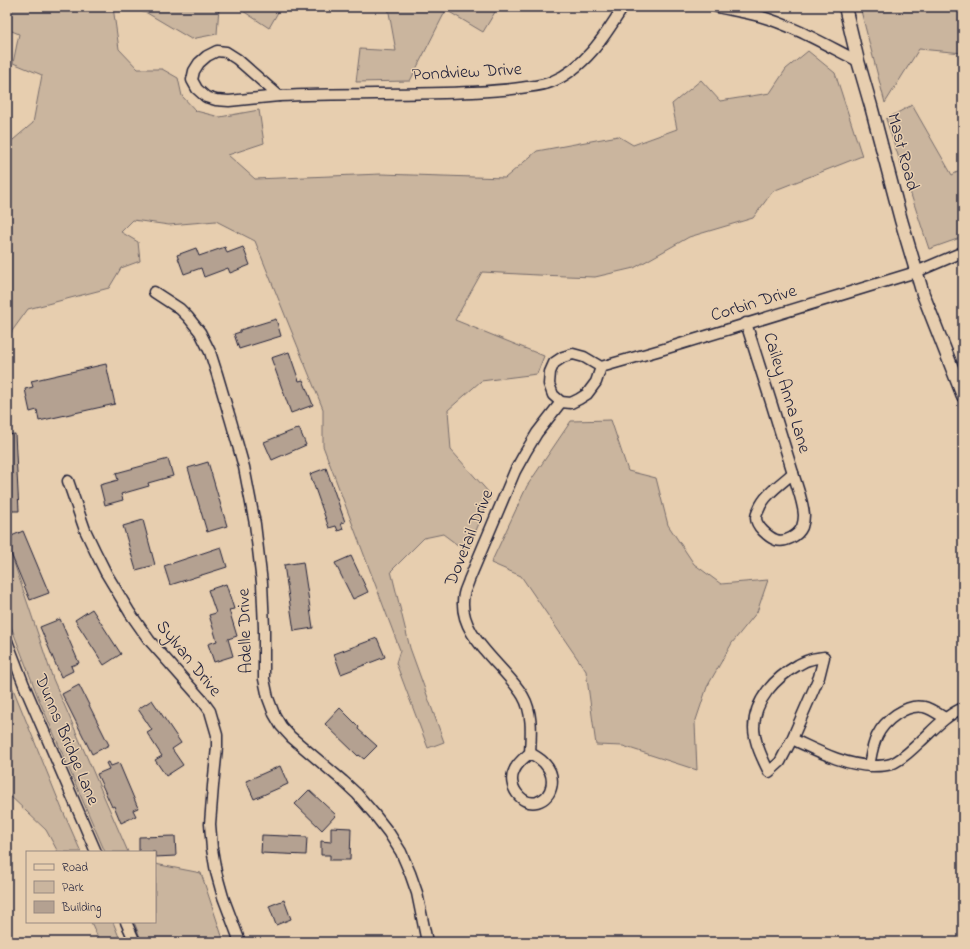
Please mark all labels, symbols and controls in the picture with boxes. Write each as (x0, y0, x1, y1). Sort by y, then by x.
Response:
street label: Pondview Drive (411, 57, 523, 89)
street label: Mast Road (879, 110, 925, 194)
street label: Corbin Drive (708, 278, 801, 329)
street label: Cailey Anna Lane (755, 330, 817, 457)
street label: Dovetail Drive (438, 485, 502, 591)
street label: Adelle Drive (231, 587, 260, 674)
street label: Sylvan Drive (149, 615, 228, 704)
street label: Dunns Bridge Lane (25, 670, 106, 811)
legend (26, 851, 156, 923)
text: Road (62, 859, 88, 877)
text: Park (62, 879, 84, 897)
text: Building (61, 899, 101, 918)

